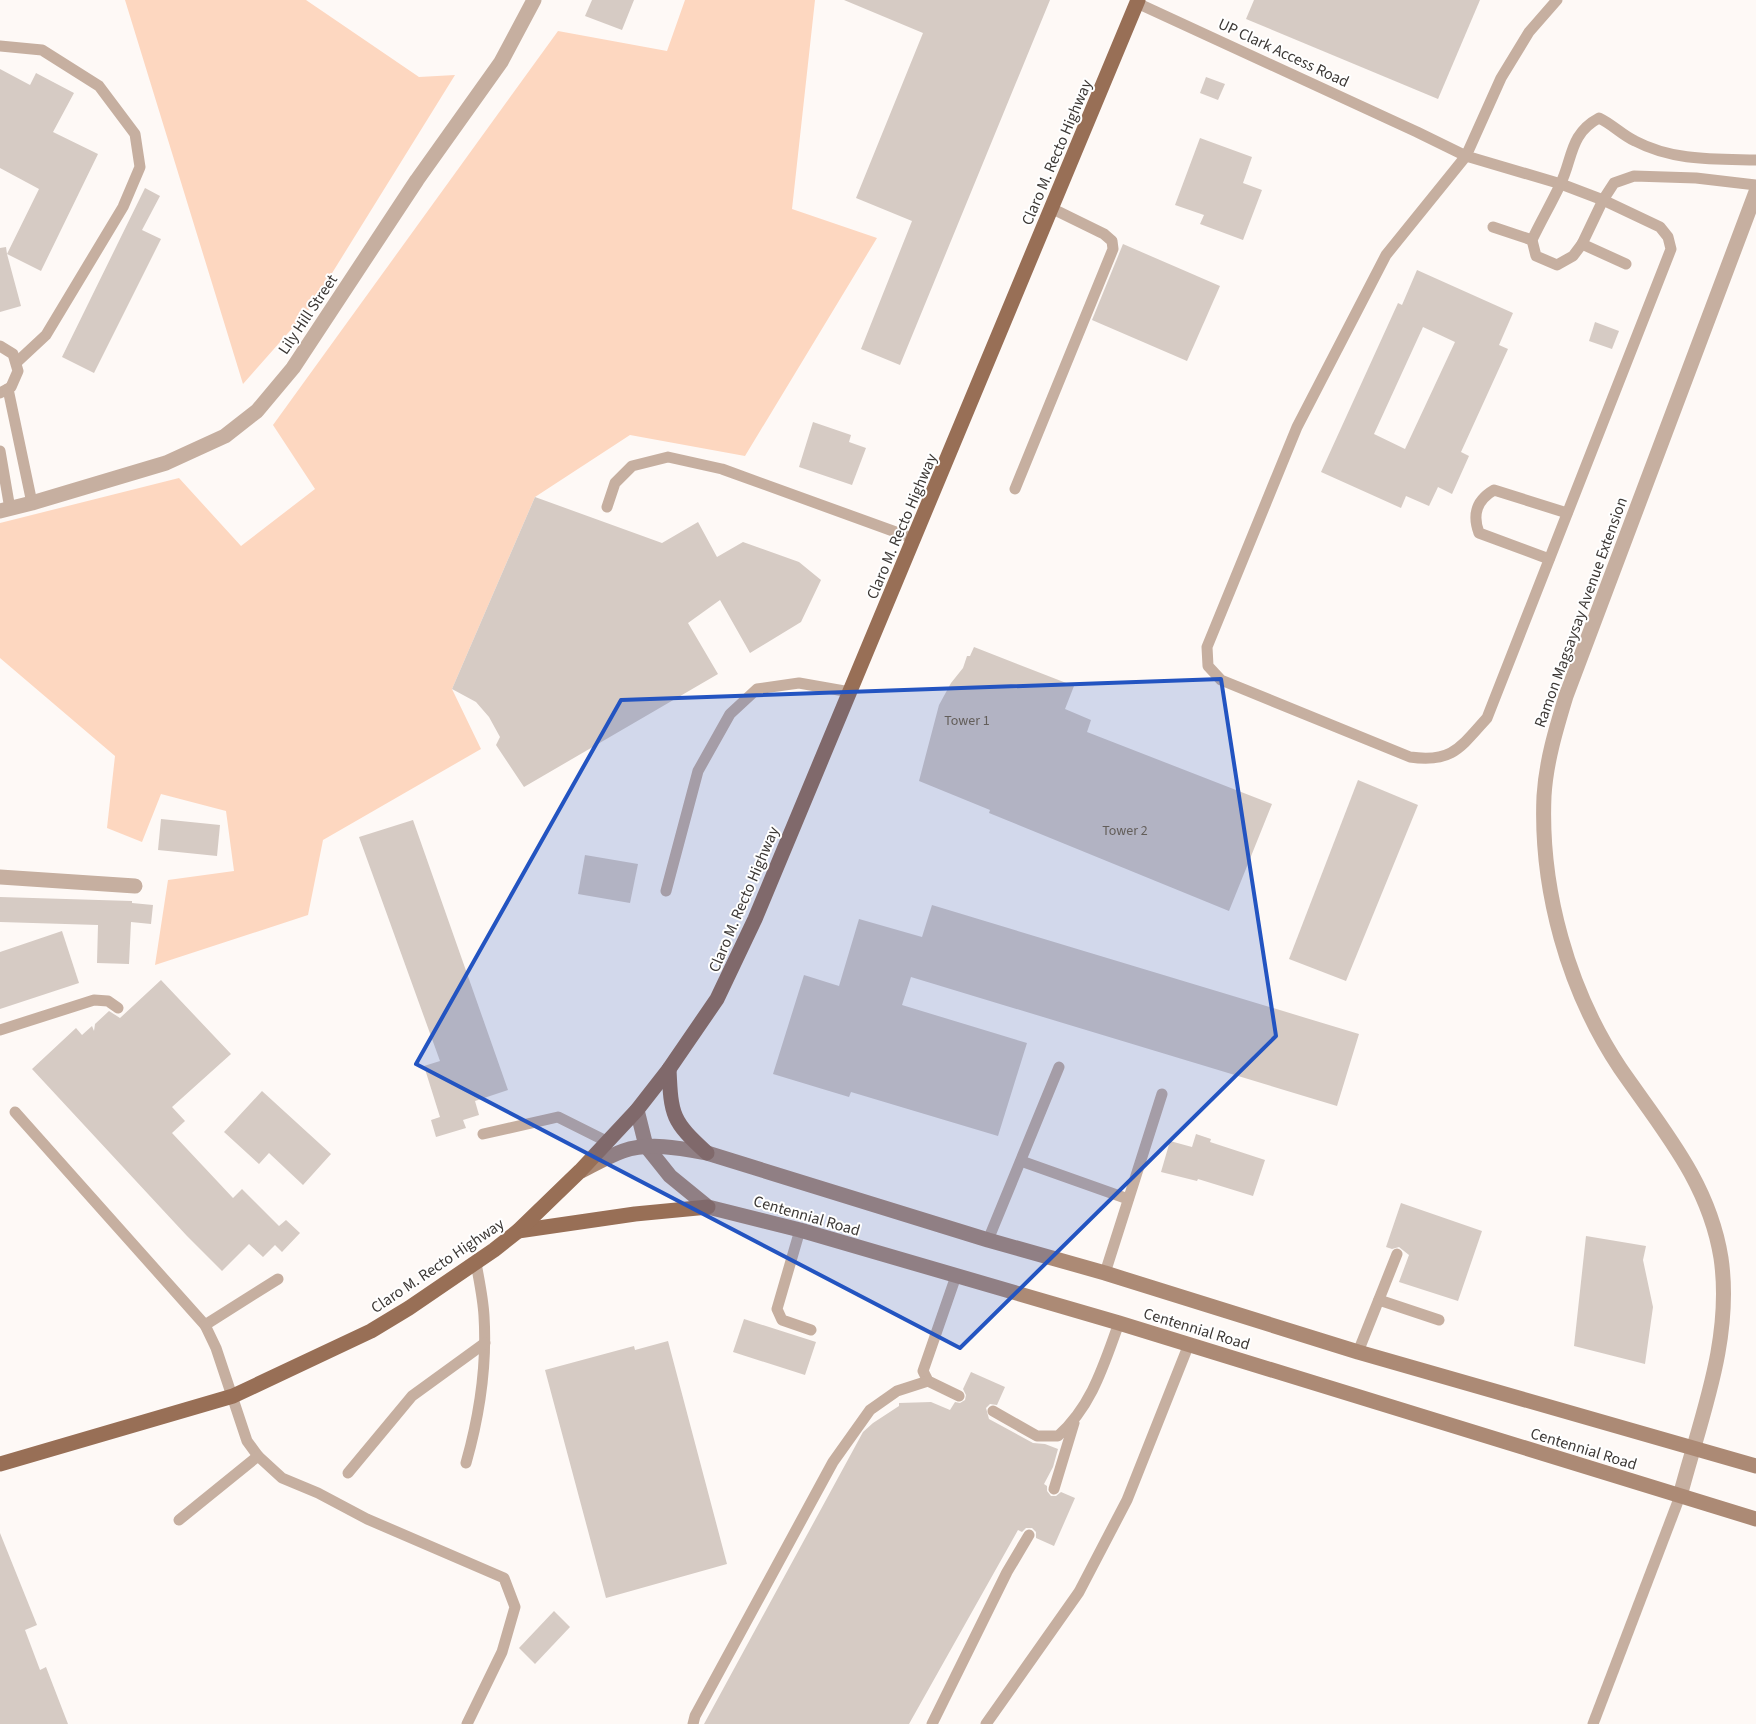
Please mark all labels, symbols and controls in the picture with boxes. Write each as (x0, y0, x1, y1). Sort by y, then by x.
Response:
street label: UP Clark Access Road (1215, 13, 1353, 93)
street label: Claro M. Recto Highway (1016, 76, 1098, 229)
street label: Lily Hill Street (273, 270, 343, 359)
street label: Claro M. Recto Highway (861, 450, 943, 603)
street label: Ramon Magsaysay Avenue Extension (1529, 494, 1633, 731)
house number: Tower 1 (944, 711, 990, 731)
house number: Tower 2 (1102, 821, 1148, 841)
street label: Claro M. Recto Highway (703, 823, 785, 976)
street label: Centennial Road (751, 1190, 863, 1242)
street label: Claro M. Recto Highway (367, 1213, 509, 1319)
street label: Centennial Road (1141, 1302, 1253, 1356)
street label: Centennial Road (1528, 1422, 1640, 1476)

